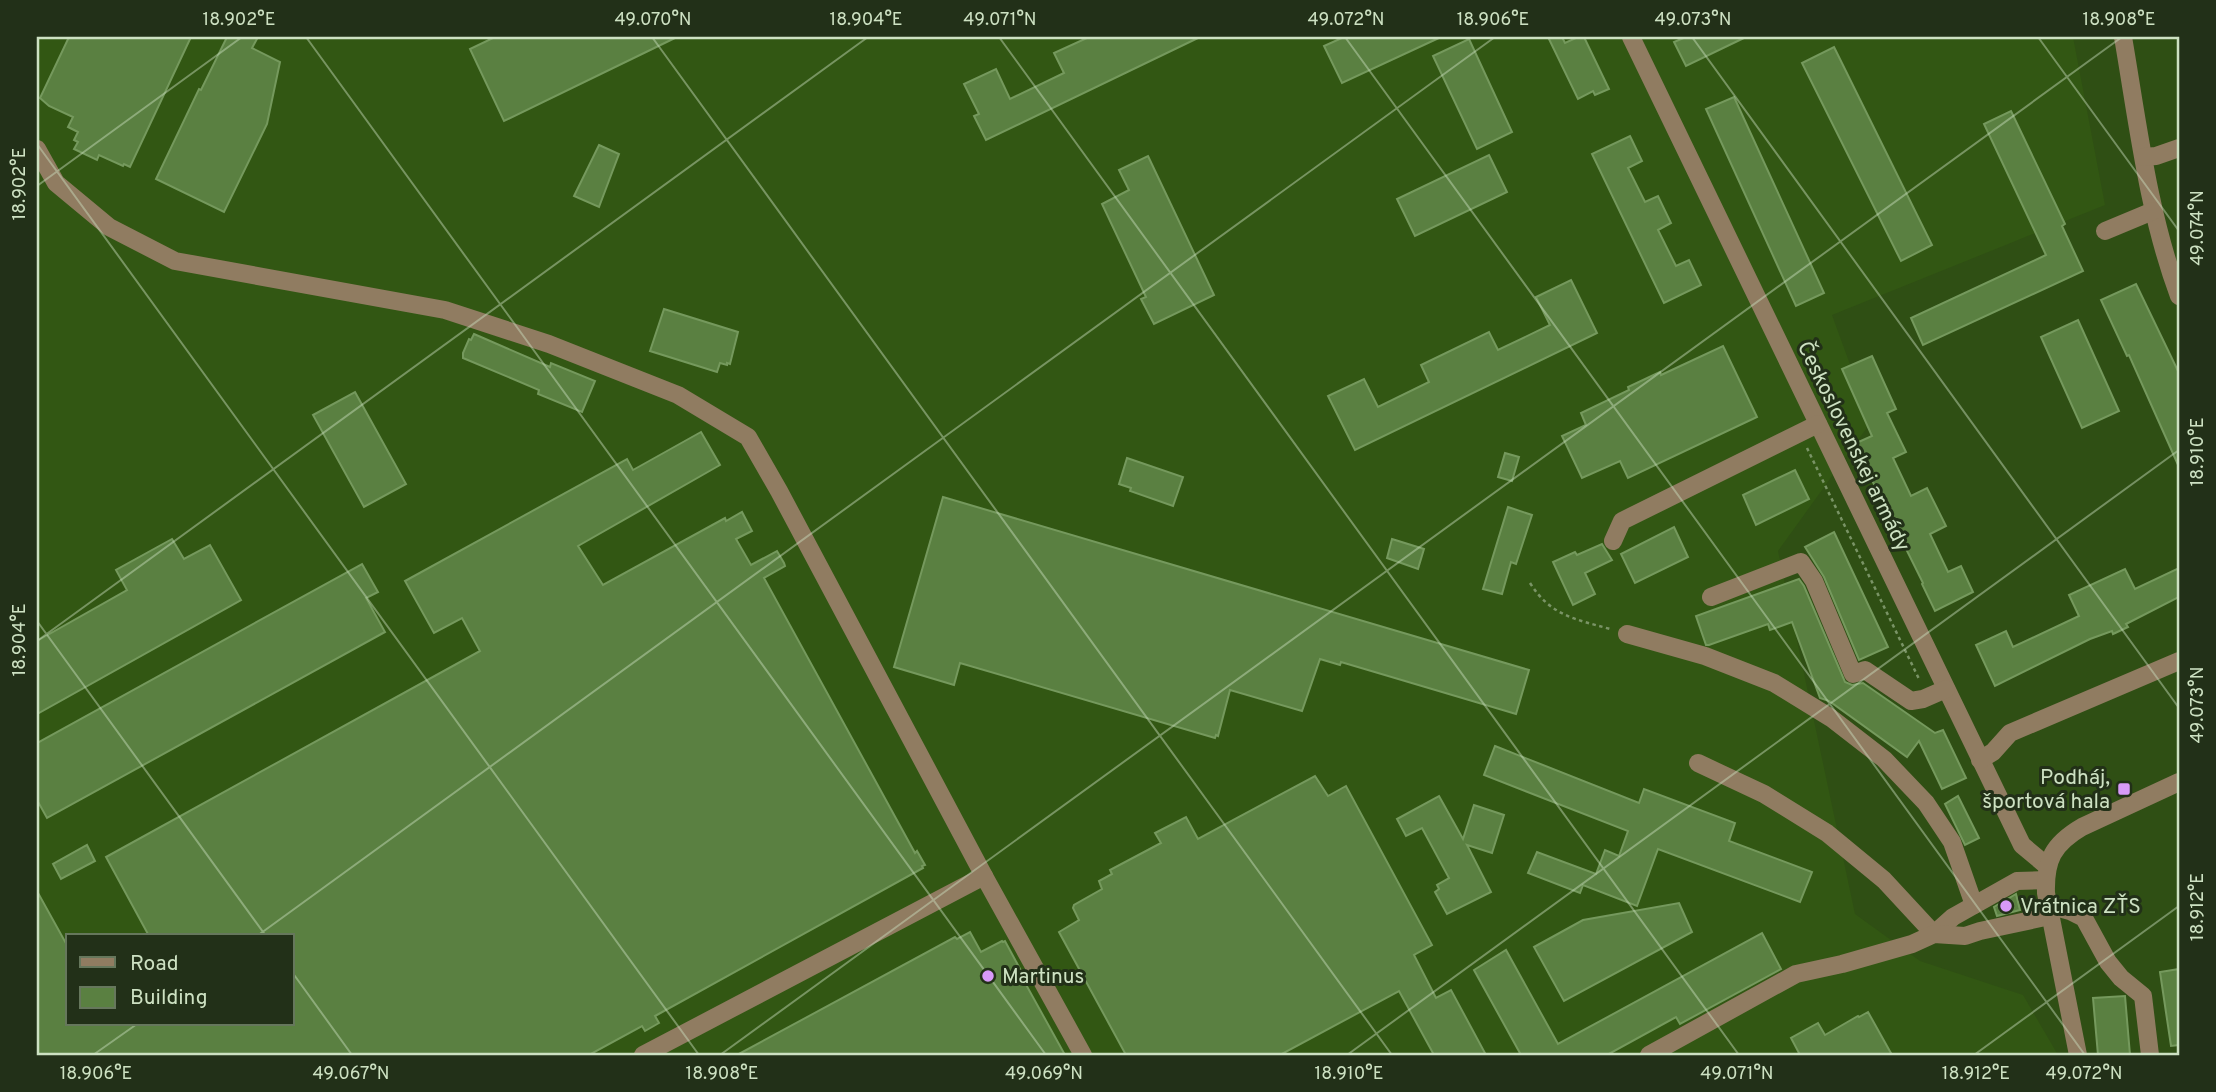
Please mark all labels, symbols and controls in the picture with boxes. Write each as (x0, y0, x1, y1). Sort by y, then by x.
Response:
text: 18.902°E (203, 9, 276, 32)
text: 49.070°N (614, 9, 692, 32)
text: 18.904°E (829, 9, 903, 32)
text: 49.071°N (963, 9, 1037, 32)
text: 49.072°N (1308, 9, 1384, 32)
text: 18.906°E (1457, 9, 1529, 32)
text: 49.073°N (1655, 9, 1731, 32)
text: 18.908°E (2083, 9, 2155, 32)
text: 18.902°E (9, 148, 32, 221)
text: 49.074°N (2187, 190, 2210, 266)
street label: Československej armády (1790, 337, 1916, 556)
text: 18.910°E (2187, 418, 2210, 486)
text: 18.904°E (9, 603, 32, 677)
text: 49.073°N (2187, 667, 2210, 743)
place label: Podháj, športová hala (1982, 765, 2110, 816)
marker: Podháj, športová hala (2116, 781, 2132, 797)
text: 18.912°E (2187, 873, 2210, 941)
place label: Vrátnica ZŤS (2020, 893, 2141, 921)
marker: Vrátnica ZŤS (1998, 898, 2014, 914)
legend (66, 934, 294, 1026)
text: Road (130, 951, 179, 978)
place label: Martinus (1002, 964, 1084, 991)
marker: Martinus (980, 968, 996, 984)
text: Building (130, 985, 208, 1012)
text: 18.906°E (60, 1063, 132, 1086)
text: 49.067°N (312, 1063, 390, 1086)
text: 18.908°E (686, 1063, 758, 1086)
text: 49.069°N (1005, 1063, 1083, 1086)
text: 18.910°E (1315, 1063, 1383, 1086)
text: 49.071°N (1700, 1063, 1774, 1086)
text: 18.912°E (1942, 1063, 2010, 1086)
text: 49.072°N (2046, 1063, 2122, 1086)

